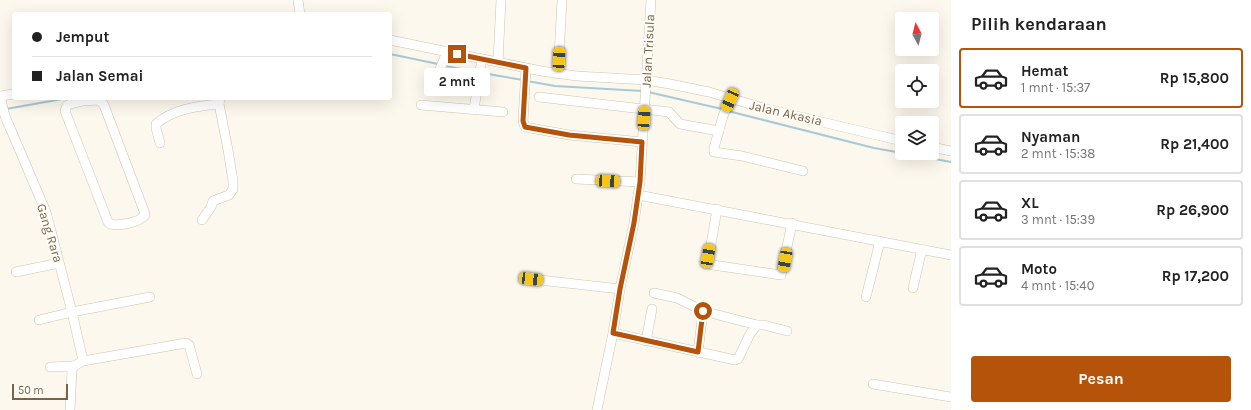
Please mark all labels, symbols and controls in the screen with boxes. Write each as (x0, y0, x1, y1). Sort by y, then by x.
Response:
north arrow (895, 12, 939, 56)
map controls (895, 12, 939, 160)
text: Pilih kendaraan (971, 13, 1107, 35)
street label: Jalan Trisula (639, 14, 657, 88)
text: Jemput (56, 28, 109, 46)
route end (448, 45, 466, 63)
car (552, 47, 566, 71)
icon: car (973, 60, 1009, 96)
text: Hemat (1021, 62, 1068, 80)
button: locate (895, 64, 939, 108)
text: Jalan Semai (56, 67, 143, 85)
callout: 2 mnt (424, 68, 490, 96)
text: Rp 15,800 (1160, 69, 1229, 87)
text: 2 mnt (439, 74, 475, 89)
text: 1 mnt · 15:37 (1021, 80, 1090, 95)
car (720, 87, 740, 113)
street label: Jalan Akasia (748, 97, 824, 129)
car (637, 106, 651, 130)
button: layers (895, 116, 939, 160)
icon: car (973, 126, 1009, 162)
text: Nyaman (1021, 128, 1080, 146)
text: Rp 21,400 (1160, 135, 1229, 153)
text: 2 mnt · 15:38 (1021, 146, 1095, 161)
car (596, 174, 620, 188)
icon: car (973, 192, 1009, 228)
text: XL (1021, 194, 1039, 212)
text: Rp 26,900 (1156, 201, 1229, 219)
street label: Gang Rara (34, 202, 66, 264)
text: 3 mnt · 15:39 (1021, 212, 1095, 227)
car (700, 243, 716, 269)
car (777, 247, 793, 273)
icon: car (973, 258, 1009, 294)
text: Moto (1021, 260, 1057, 278)
text: Rp 17,200 (1162, 267, 1229, 285)
car (518, 272, 544, 286)
text: 4 mnt · 15:40 (1021, 278, 1094, 293)
route start (694, 302, 712, 320)
button: Pesan (971, 356, 1231, 402)
scale bar (12, 382, 68, 401)
text: 50 m (18, 384, 44, 397)

